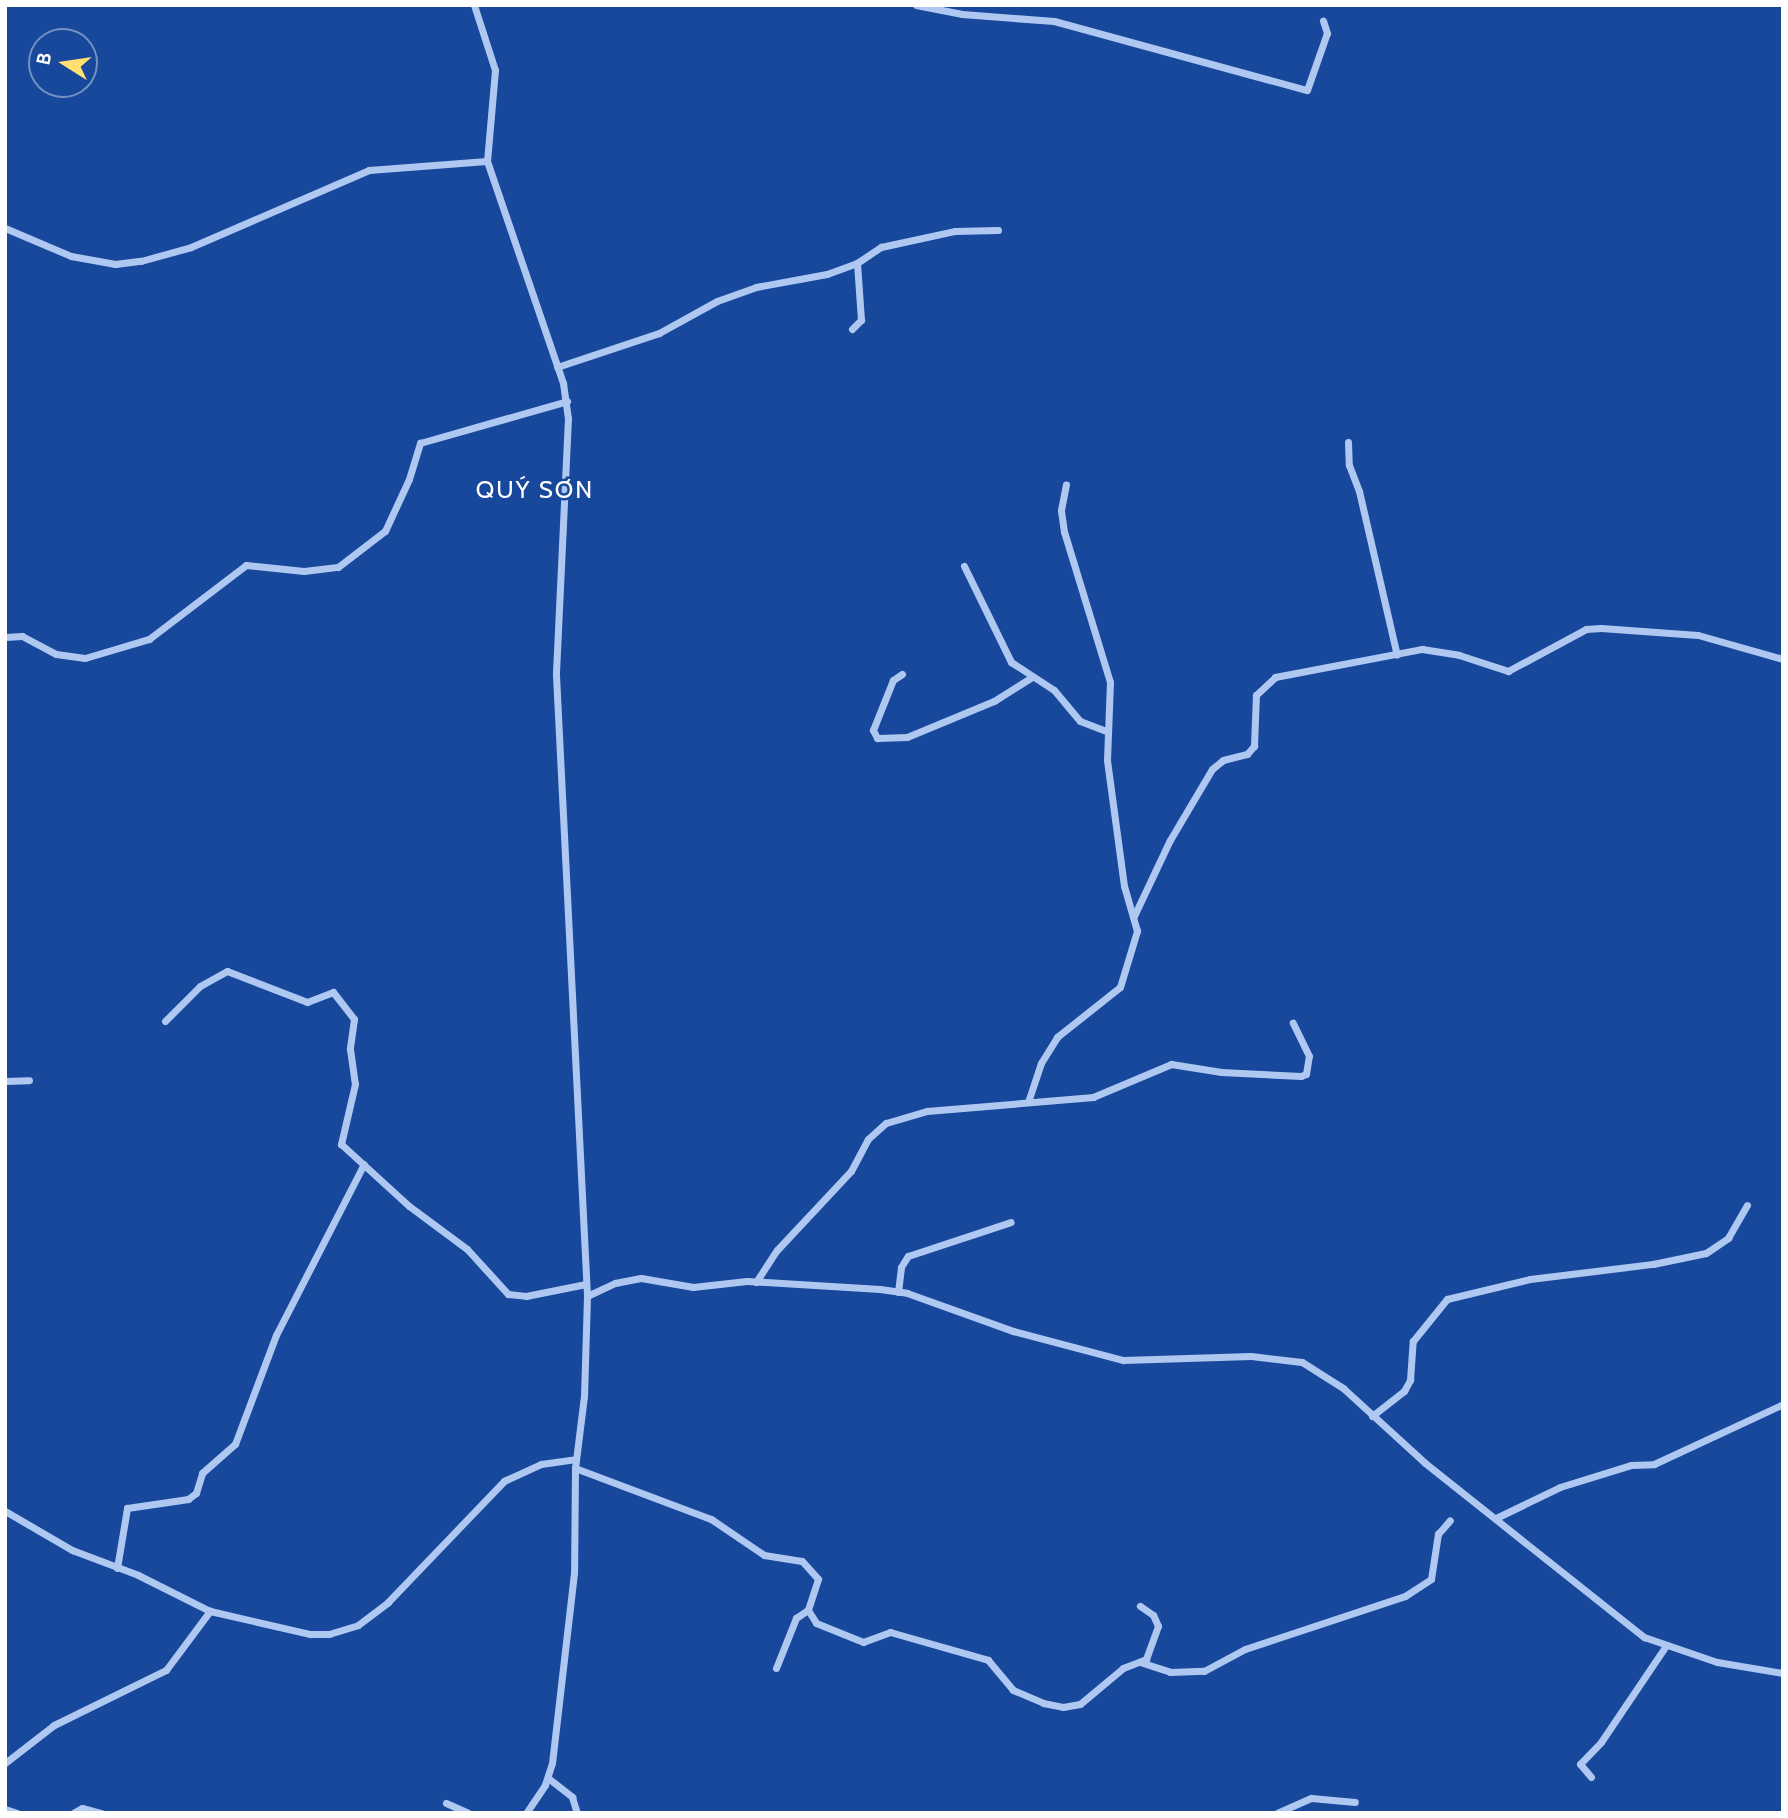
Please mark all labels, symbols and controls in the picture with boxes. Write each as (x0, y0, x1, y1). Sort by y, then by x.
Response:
north arrow (28, 28, 98, 98)
text: B (31, 51, 56, 67)
district label: QUÝ SƠN (477, 476, 593, 504)

